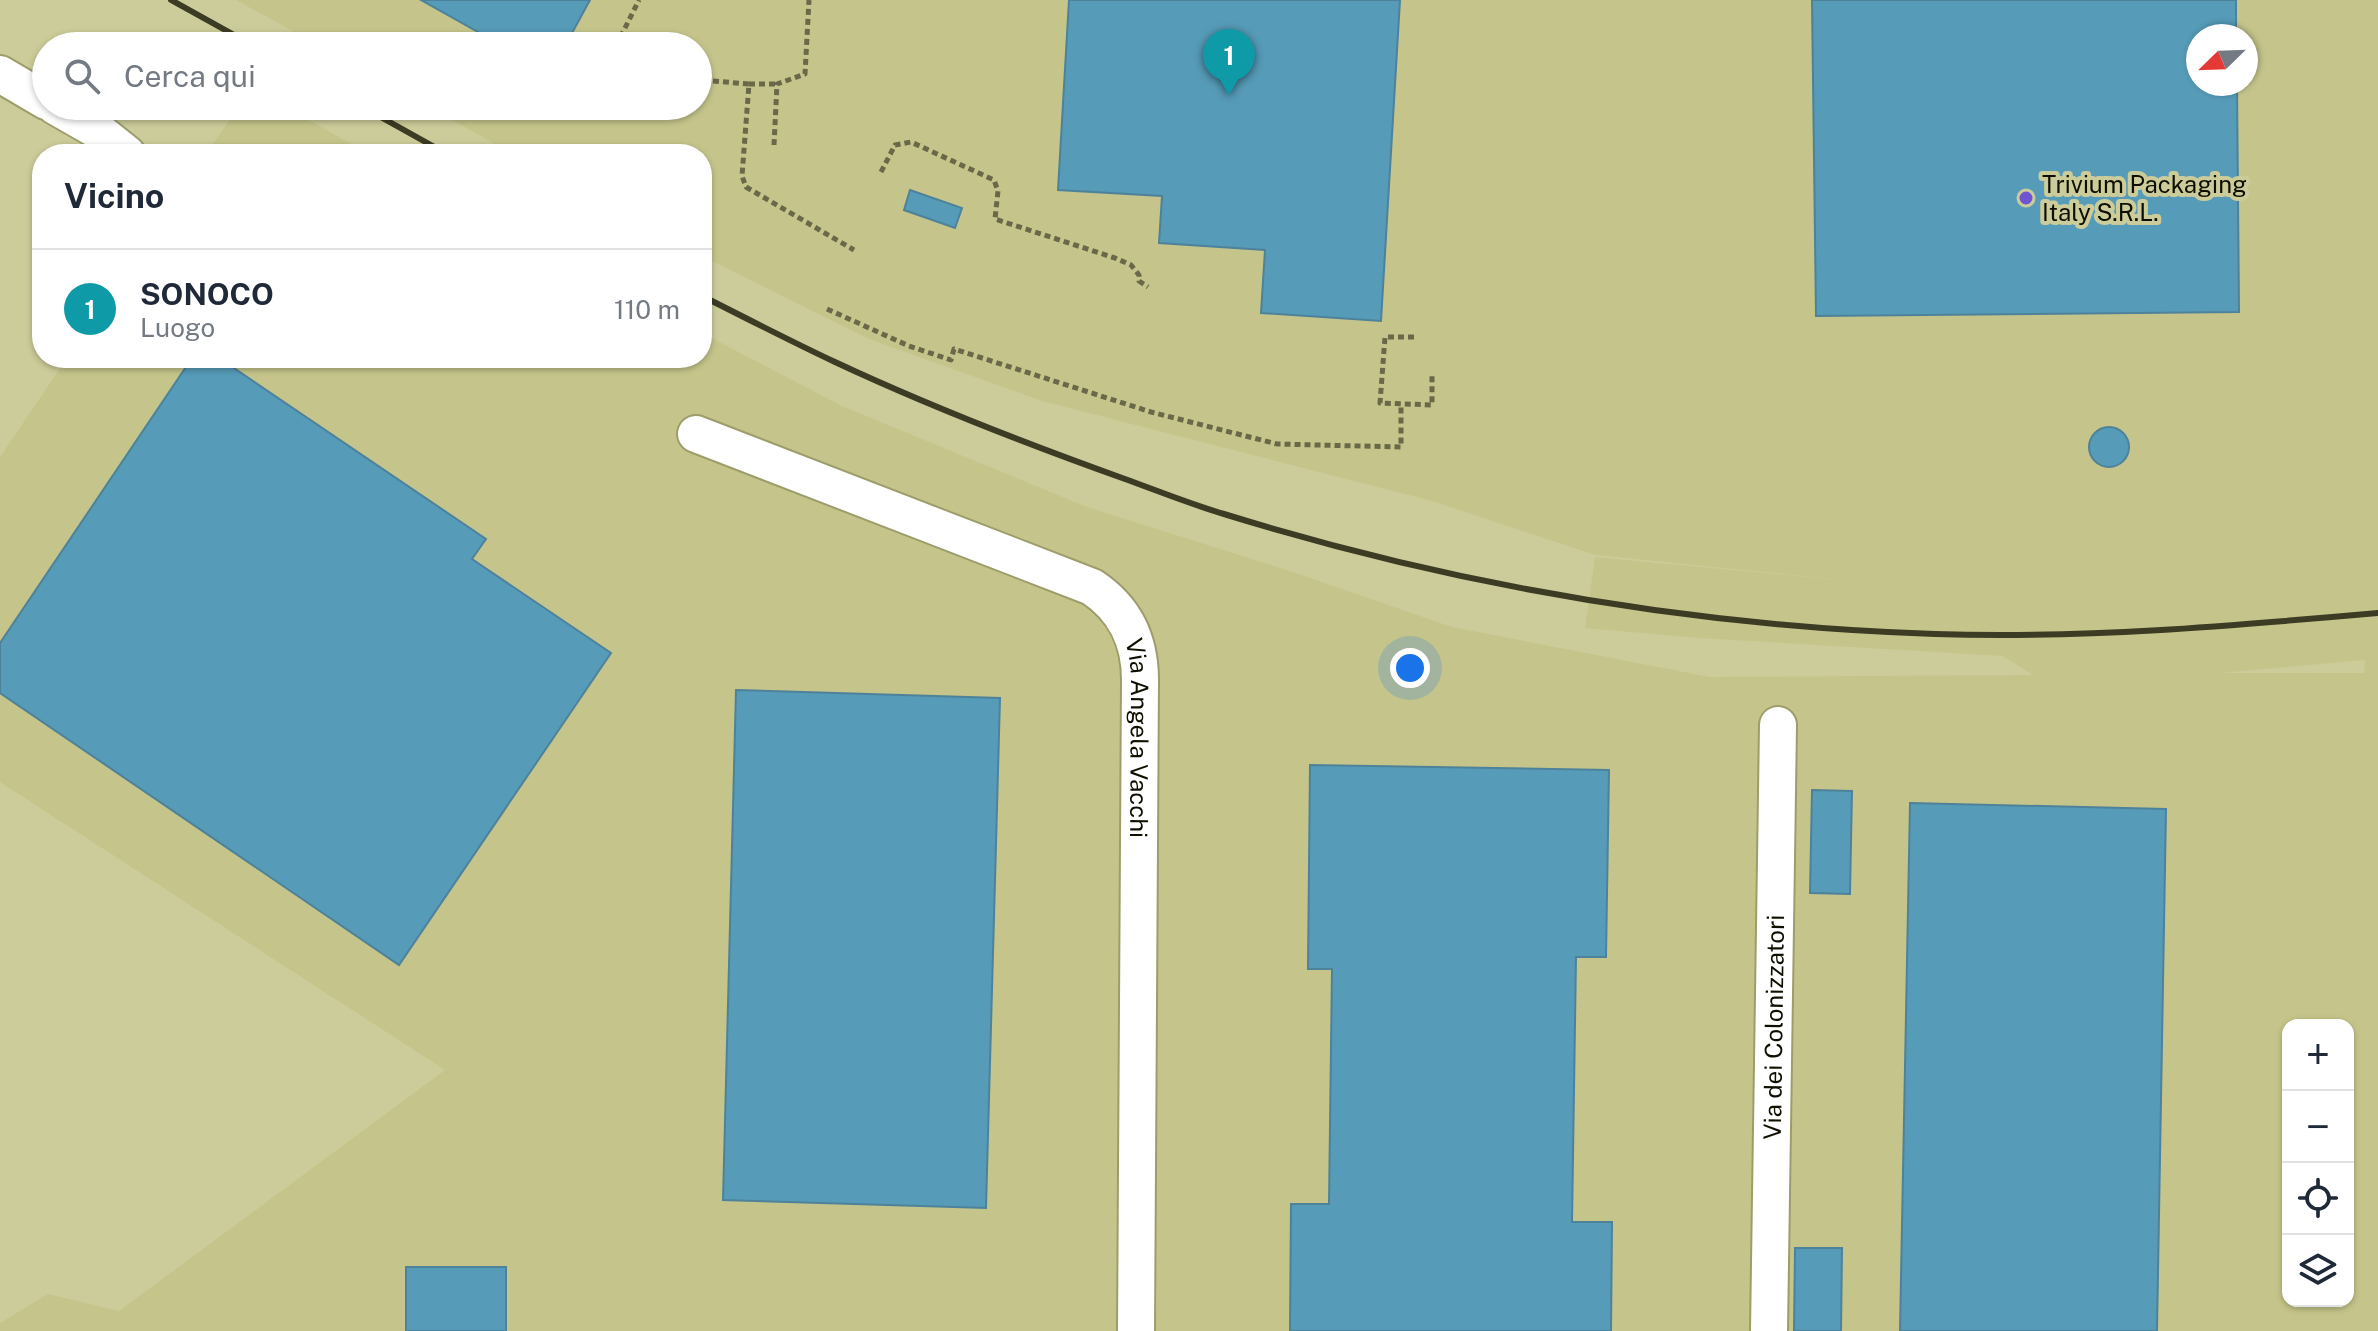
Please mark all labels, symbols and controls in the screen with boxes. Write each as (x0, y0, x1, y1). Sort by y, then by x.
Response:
north arrow (2186, 24, 2258, 96)
pin: 1 (1203, 29, 1255, 95)
search box (32, 32, 712, 120)
icon: search (60, 54, 104, 98)
text: Cerca qui (124, 58, 256, 94)
place label: Trivium Packaging Italy S.R.L. (2042, 170, 2247, 226)
text: Vicino (64, 176, 164, 216)
marker: Trivium Packaging Italy S.R.L. (2017, 189, 2035, 207)
text: SONOCO (140, 276, 274, 312)
text: 1 (84, 294, 96, 325)
text: 110 m (614, 294, 680, 325)
text: Luogo (140, 312, 215, 343)
street label: Via Angela Vacchi (1120, 635, 1154, 838)
your location (1390, 648, 1430, 688)
street label: Via dei Colonizzatori (1758, 914, 1789, 1140)
map controls (2282, 1019, 2354, 1307)
button: + (2282, 1019, 2354, 1091)
button: − (2282, 1091, 2354, 1163)
button: locate (2282, 1163, 2354, 1235)
button: layers (2282, 1235, 2354, 1307)

